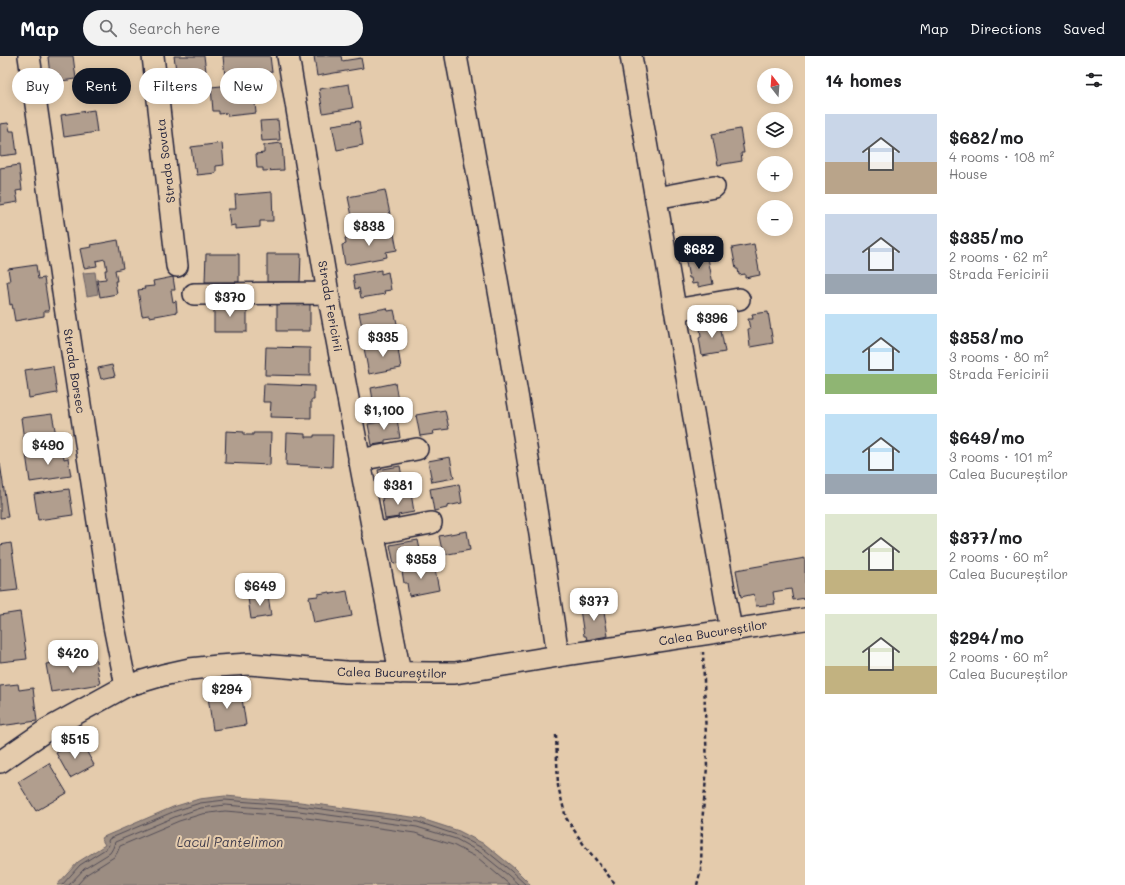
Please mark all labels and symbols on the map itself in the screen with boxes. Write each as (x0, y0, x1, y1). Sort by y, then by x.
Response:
north arrow (757, 68, 793, 104)
street label: Strada Sovata (152, 118, 178, 204)
pin: $838 (345, 213, 393, 247)
pin: $682 (675, 236, 723, 270)
street label: Strada Fericirii (315, 259, 347, 353)
pin: $370 (206, 284, 254, 318)
pin: $396 (688, 305, 736, 339)
pin: $335 (359, 324, 407, 358)
street label: Strada Borsec (60, 328, 90, 414)
pin: $1,100 (351, 397, 417, 431)
pin: $490 (24, 432, 72, 466)
pin: $381 (374, 472, 422, 506)
pin: $353 (397, 546, 445, 580)
pin: $649 (236, 573, 284, 607)
pin: $377 (570, 588, 618, 622)
street label: Calea Bucureștilor (658, 616, 768, 648)
pin: $420 (49, 640, 97, 674)
street label: Calea Bucureștilor (337, 663, 447, 681)
pin: $294 (203, 676, 251, 710)
pin: $515 (51, 726, 99, 760)
water label: Lacul Pantelimon (177, 833, 283, 850)

